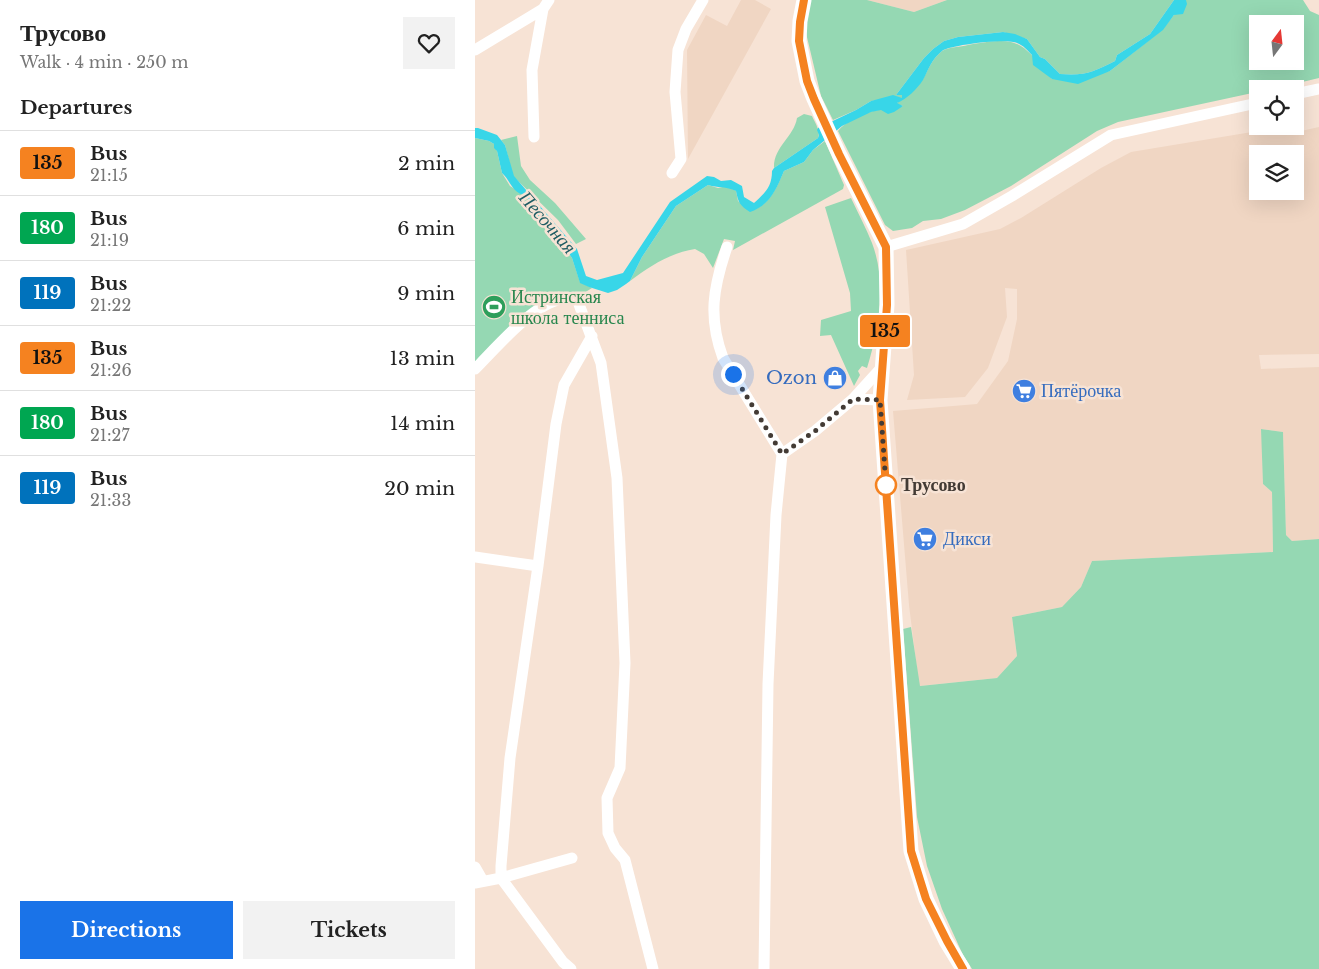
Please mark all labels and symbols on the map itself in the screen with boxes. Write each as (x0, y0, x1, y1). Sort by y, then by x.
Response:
north arrow (1249, 15, 1304, 70)
water label: Песочная (513, 185, 581, 258)
place label: Истринская школа тенниса (511, 286, 625, 329)
sports icon: Истринская школа тенниса (481, 294, 507, 320)
line badge: 135 (856, 315, 914, 347)
your location (721, 362, 746, 387)
shop icon: Ozon (822, 365, 848, 391)
place label: Ozon (766, 367, 817, 389)
supermarket icon: Пятёрочка (1011, 378, 1037, 404)
place label: Пятёрочка (1041, 380, 1121, 402)
marker: Трусово (875, 474, 897, 496)
place label: Трусово (901, 474, 966, 496)
supermarket icon: Дикси (912, 526, 938, 552)
place label: Дикси (943, 528, 991, 550)

